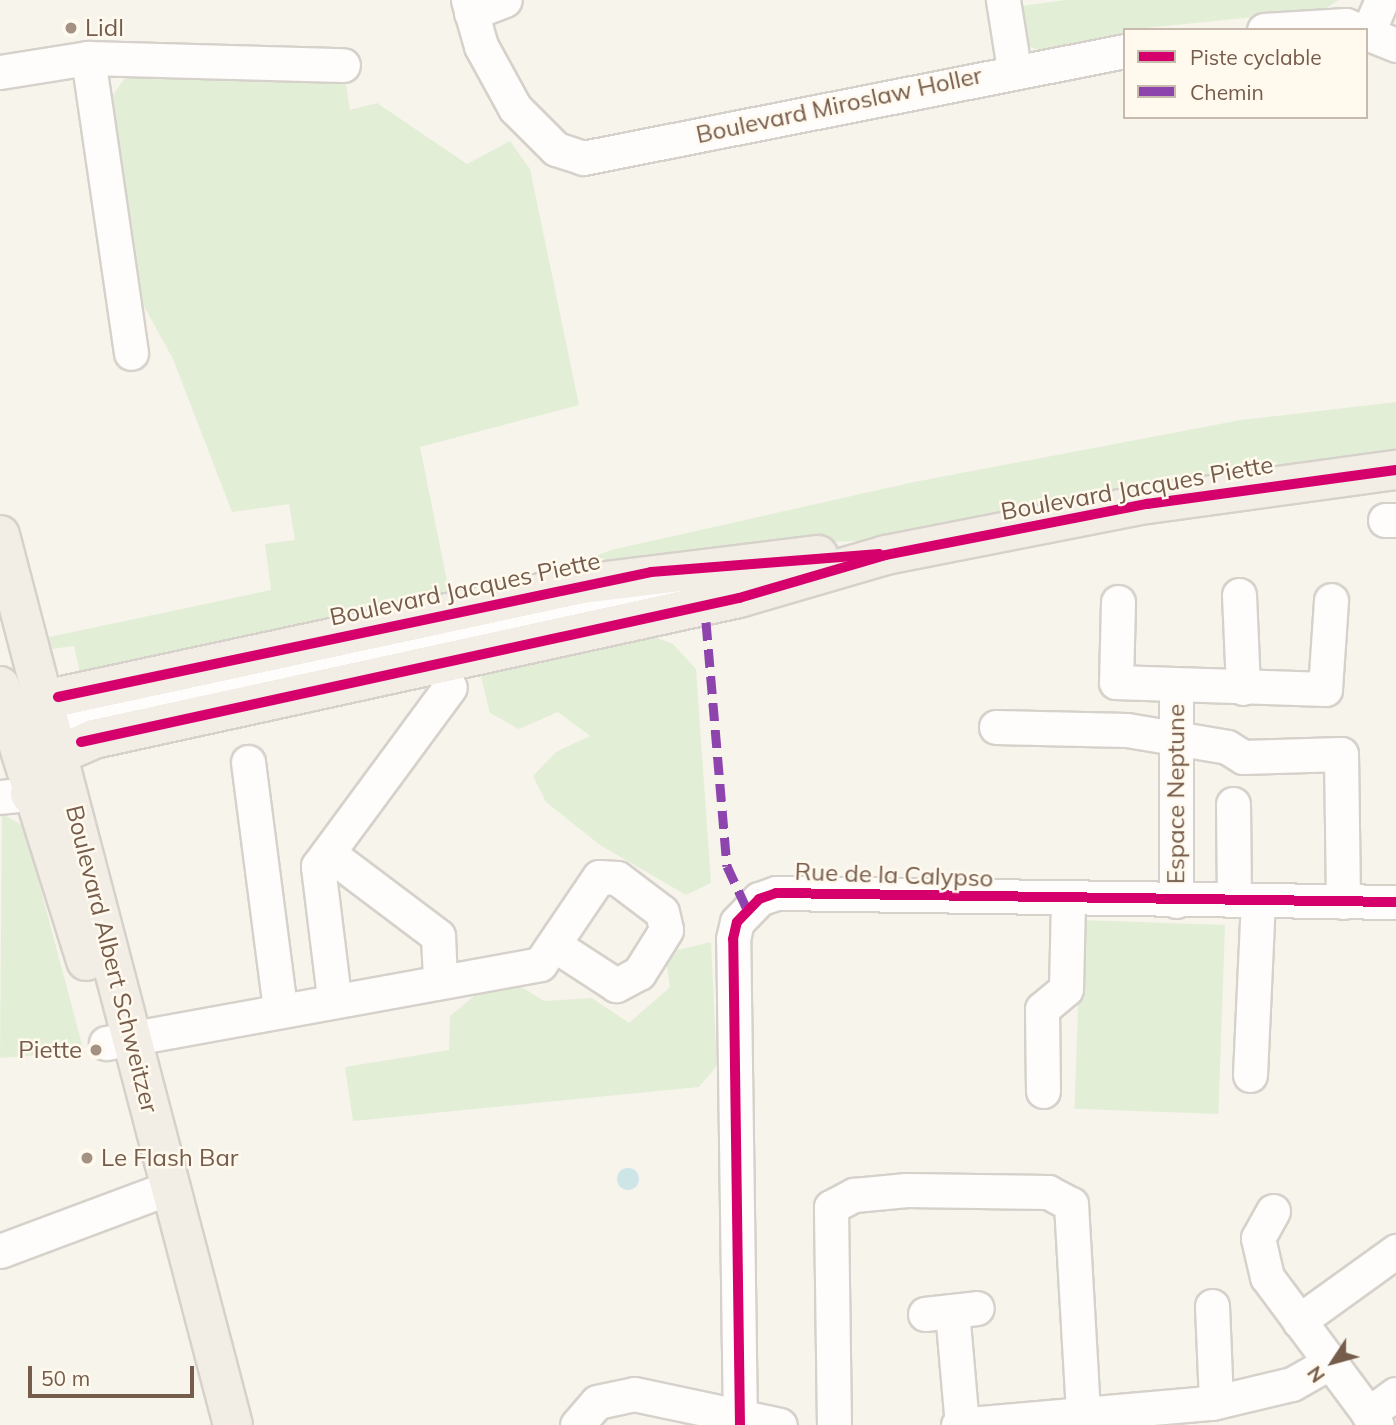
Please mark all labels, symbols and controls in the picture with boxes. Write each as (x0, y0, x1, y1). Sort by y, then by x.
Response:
place label: Lidl (85, 14, 124, 42)
marker: Lidl (63, 20, 79, 36)
legend (1123, 28, 1368, 119)
text: Piste cyclable (1190, 44, 1322, 70)
street label: Boulevard Miroslaw Holler (693, 61, 985, 149)
text: Chemin (1190, 79, 1264, 105)
street label: Boulevard Jacques Piette (999, 450, 1275, 526)
street label: Boulevard Jacques Piette (327, 546, 603, 632)
street label: Espace Neptune (1162, 704, 1190, 884)
street label: Boulevard Albert Schweitzer (60, 802, 164, 1116)
street label: Rue de la Calypso (794, 857, 994, 893)
place label: Piette (18, 1036, 82, 1064)
marker: Piette (88, 1042, 104, 1058)
place label: Le Flash Bar (101, 1144, 239, 1172)
marker: Le Flash Bar (79, 1150, 95, 1166)
north arrow (1298, 1327, 1368, 1397)
scale bar (32, 1352, 198, 1396)
text: N (1302, 1361, 1330, 1387)
text: 50 m (41, 1365, 90, 1391)

